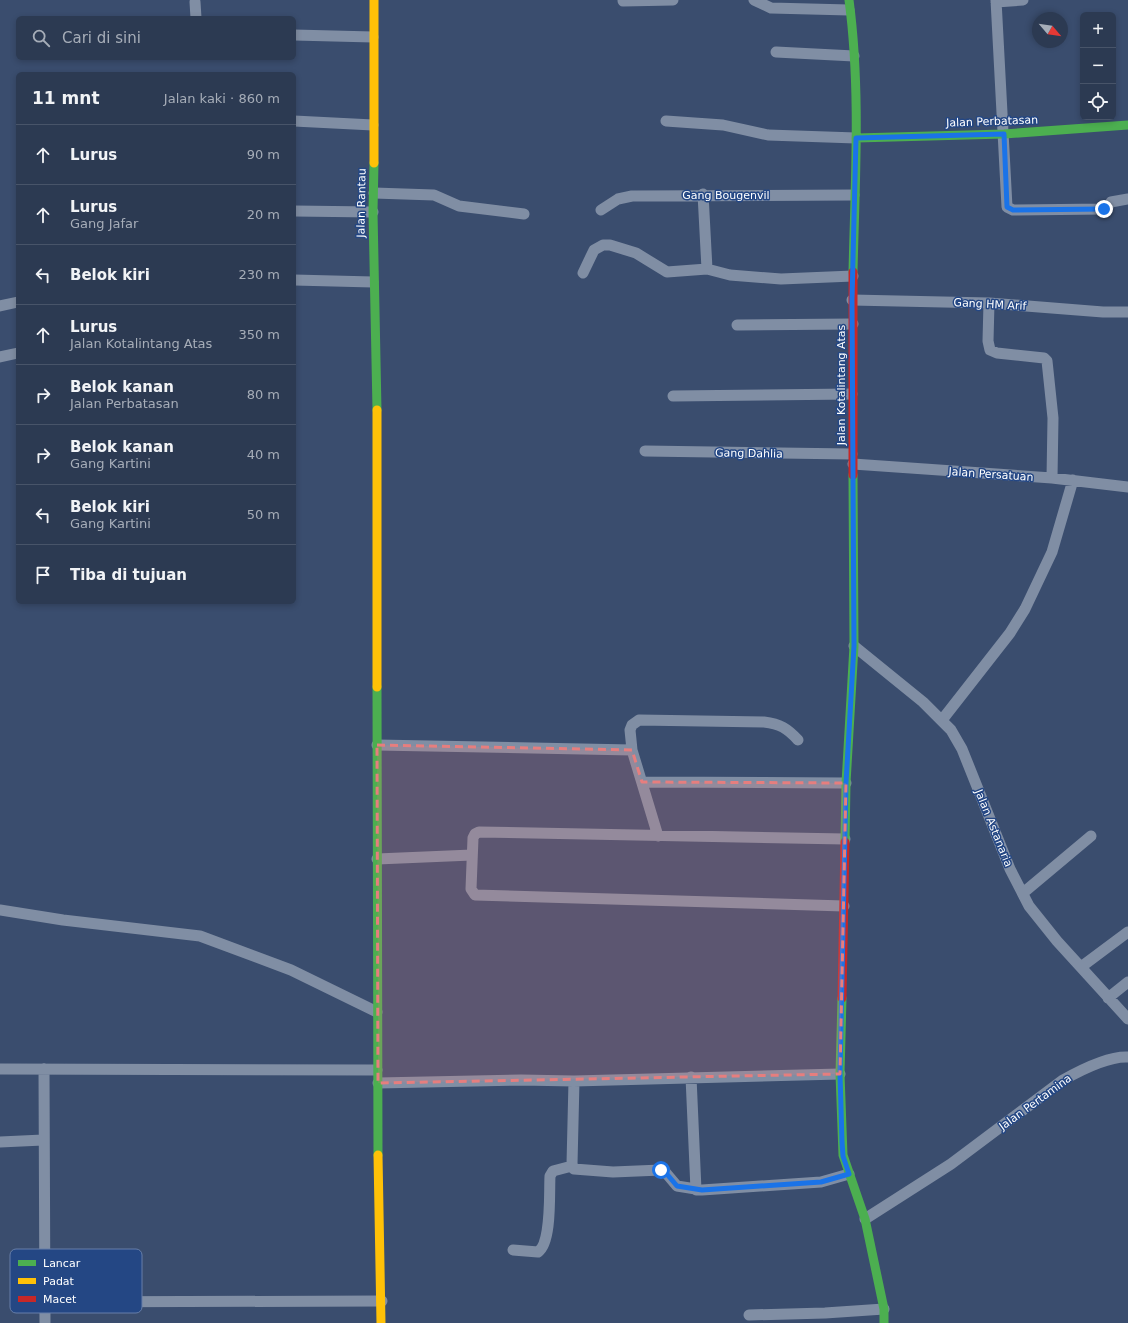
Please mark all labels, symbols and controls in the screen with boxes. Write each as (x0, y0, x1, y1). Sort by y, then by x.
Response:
north arrow (1032, 12, 1068, 48)
map controls (1080, 12, 1116, 120)
button: + (1080, 12, 1116, 48)
search box (16, 16, 296, 60)
icon: search (30, 27, 52, 49)
text: Cari di sini (62, 29, 141, 47)
button: − (1080, 48, 1116, 84)
button: locate (1080, 84, 1116, 120)
text: 11 mnt (32, 88, 100, 108)
text: Jalan kaki · 860 m (164, 91, 280, 106)
street label: Jalan Perbatasan (945, 113, 1038, 130)
icon: ahead (32, 144, 54, 166)
text: Lurus (70, 146, 117, 164)
text: 90 m (247, 147, 280, 162)
street label: Jalan Rantau (354, 168, 369, 239)
street label: Gang Bougenvil (682, 189, 770, 202)
text: Lurus (70, 198, 117, 216)
route end (1095, 200, 1113, 218)
icon: ahead (32, 204, 54, 226)
text: 20 m (247, 207, 280, 222)
text: Gang Jafar (70, 216, 138, 231)
icon: left (32, 264, 54, 286)
text: Belok kiri (70, 266, 150, 284)
text: 230 m (238, 267, 280, 282)
street label: Gang HM Arif (953, 296, 1028, 313)
text: Lurus (70, 318, 117, 336)
icon: ahead (32, 324, 54, 346)
street label: Jalan Kotalintang Atas (835, 325, 848, 446)
text: 350 m (238, 327, 280, 342)
text: Jalan Kotalintang Atas (70, 336, 212, 351)
text: Belok kanan (70, 378, 174, 396)
icon: right (32, 384, 54, 406)
text: 80 m (247, 387, 280, 402)
text: Jalan Perbatasan (70, 396, 179, 411)
text: Belok kanan (70, 438, 174, 456)
icon: right (32, 444, 54, 466)
street label: Gang Dahlia (715, 446, 783, 461)
text: 40 m (247, 447, 280, 462)
text: Gang Kartini (70, 456, 151, 471)
street label: Jalan Persatuan (947, 465, 1034, 484)
text: Belok kiri (70, 498, 150, 516)
icon: left (32, 504, 54, 526)
text: 50 m (247, 507, 280, 522)
text: Gang Kartini (70, 516, 151, 531)
icon: arrive (32, 564, 54, 586)
text: Tiba di tujuan (70, 566, 187, 584)
street label: Jalan Astanaria (972, 787, 1015, 869)
street label: Jalan Pertamina (996, 1072, 1074, 1134)
route start (652, 1161, 670, 1179)
legend (10, 1249, 142, 1313)
text: Lancar (43, 1257, 81, 1270)
text: Padat (43, 1275, 75, 1288)
text: Macet (43, 1293, 77, 1306)

